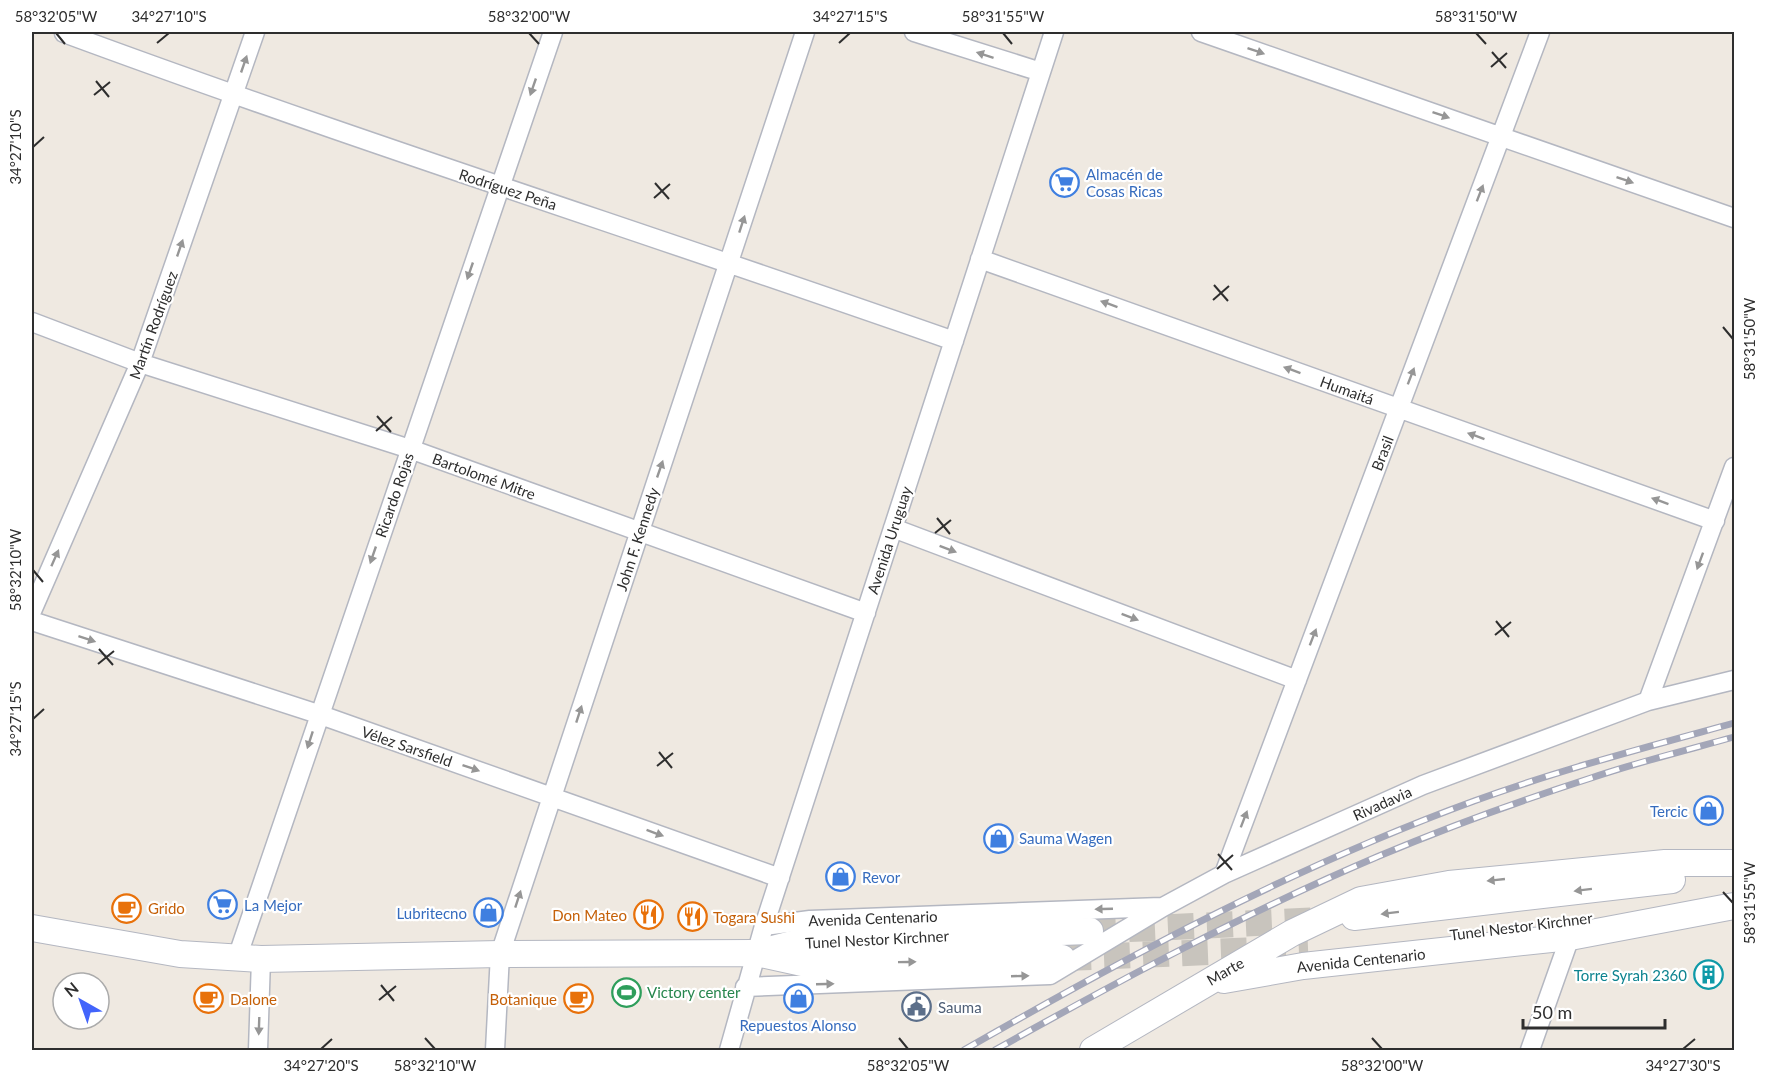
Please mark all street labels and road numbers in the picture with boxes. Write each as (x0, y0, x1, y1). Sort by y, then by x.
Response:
street label: Rodríguez Peña (457, 165, 559, 213)
street label: Martín Rodríguez (125, 268, 181, 382)
street label: Humaitá (1318, 372, 1376, 408)
street label: Brasil (1367, 433, 1397, 473)
street label: Bartolomé Mitre (430, 449, 538, 503)
street label: Ricardo Rojas (371, 450, 417, 540)
street label: Avenida Uruguay (863, 483, 915, 596)
street label: John F. Kennedy (612, 485, 662, 593)
street label: Vélez Sarsfield (359, 722, 455, 770)
street label: Rivadavia (1350, 782, 1414, 824)
street label: Avenida Centenario (808, 907, 938, 929)
street label: Tunel Nestor Kirchner (1449, 908, 1594, 944)
street label: Tunel Nestor Kirchner (805, 926, 950, 952)
street label: Avenida Centenario (1296, 944, 1426, 976)
street label: Marte (1203, 953, 1247, 989)

